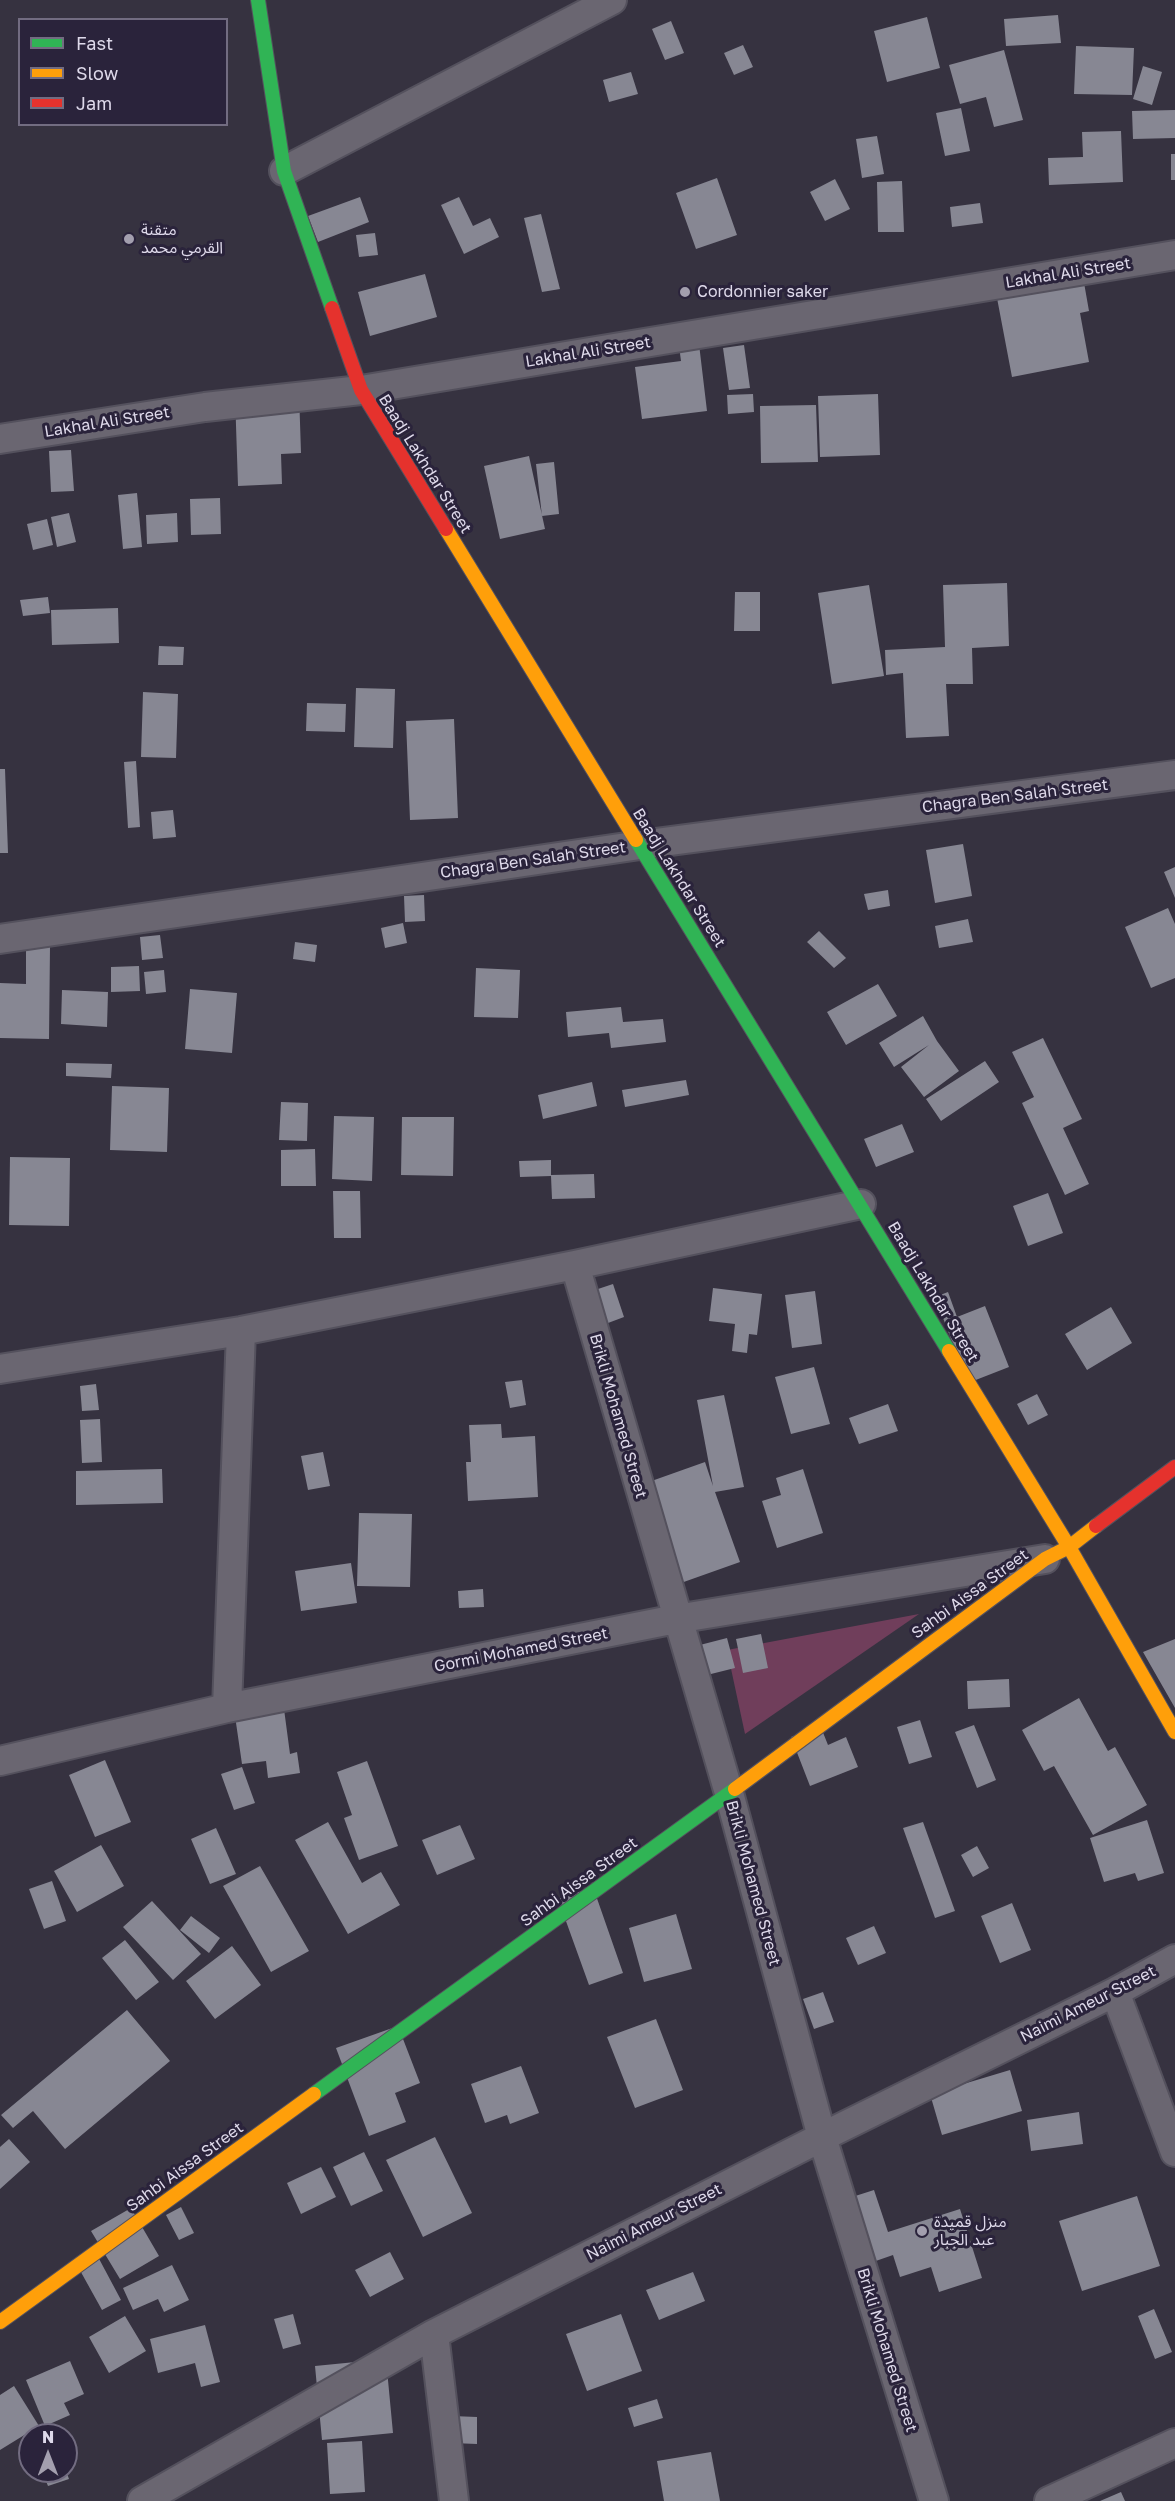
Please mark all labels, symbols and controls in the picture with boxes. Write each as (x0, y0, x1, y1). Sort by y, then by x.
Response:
legend (18, 18, 228, 126)
text: Fast (76, 32, 113, 54)
text: Slow (76, 62, 118, 84)
text: Jam (76, 92, 112, 114)
place label: متقنة القرمي محمد (141, 220, 223, 258)
marker: متقنة القرمي محمد (122, 232, 136, 246)
street label: Lakhal Ali Street (1004, 254, 1132, 292)
place label: Cordonnier saker (697, 282, 828, 302)
marker: Cordonnier saker (678, 285, 692, 299)
street label: Lakhal Ali Street (524, 333, 652, 371)
street label: Baadj Lakhdar Street (374, 391, 476, 537)
street label: Lakhal Ali Street (43, 403, 171, 441)
street label: Chagra Ben Salah Street (921, 775, 1109, 817)
street label: Baadj Lakhdar Street (628, 805, 730, 951)
street label: Chagra Ben Salah Street (439, 837, 627, 883)
street label: Baadj Lakhdar Street (883, 1218, 983, 1366)
street label: Brikli Mohamed Street (585, 1331, 651, 1501)
street label: Sahbi Aissa Street (908, 1545, 1032, 1643)
street label: Gormi Mohamed Street (433, 1624, 609, 1676)
street label: Brikli Mohamed Street (722, 1798, 784, 1968)
street label: Sahbi Aissa Street (517, 1833, 641, 1931)
street label: Naimi Ameur Street (1017, 1962, 1159, 2046)
street label: Sahbi Aissa Street (123, 2118, 247, 2216)
street label: Naimi Ameur Street (583, 2180, 725, 2264)
place label: منزل قميدة عبد الجبار (934, 2212, 1007, 2250)
marker: منزل قميدة عبد الجبار (915, 2224, 929, 2238)
street label: Brikli Mohamed Street (853, 2266, 921, 2434)
north arrow (18, 2423, 78, 2483)
text: N (42, 2427, 54, 2447)

